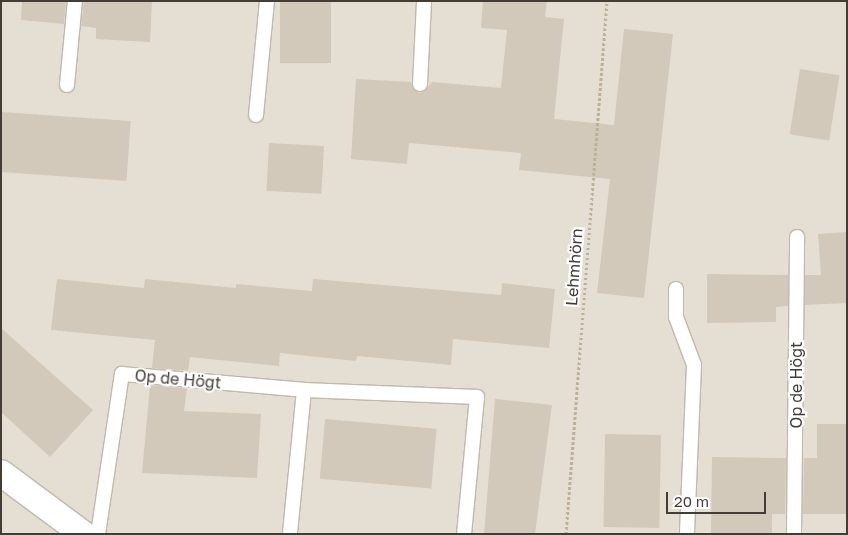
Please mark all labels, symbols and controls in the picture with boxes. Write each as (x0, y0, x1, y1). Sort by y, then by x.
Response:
street label: Lehmhörn (562, 228, 586, 306)
street label: Op de Högt (786, 342, 806, 428)
street label: Op de Högt (134, 366, 222, 392)
scale bar (668, 482, 768, 514)
text: 20 m (674, 492, 709, 510)

